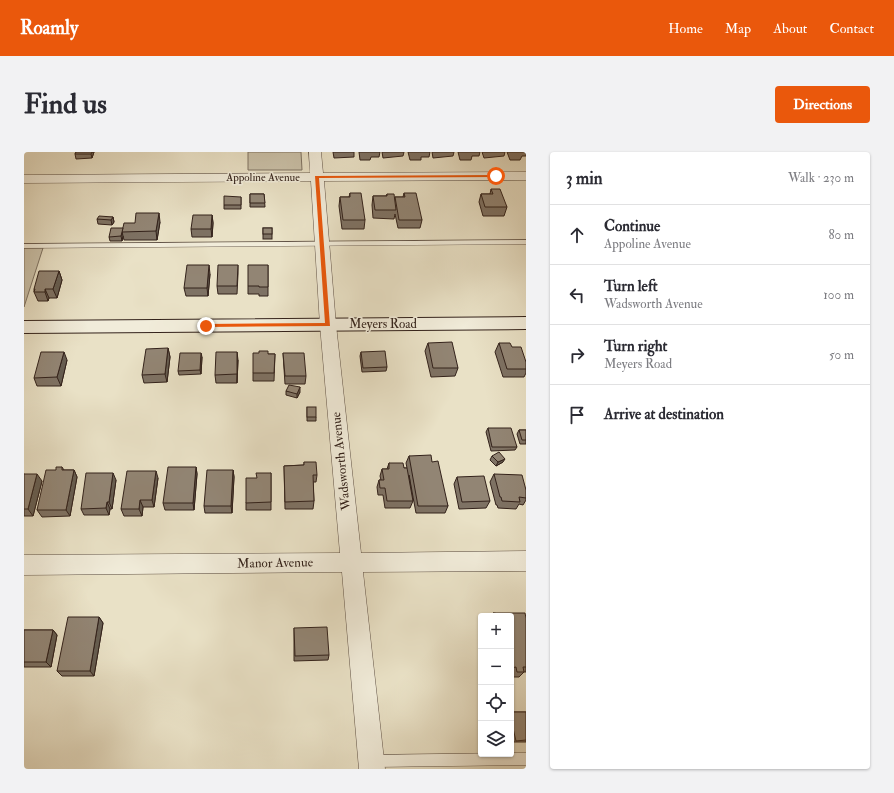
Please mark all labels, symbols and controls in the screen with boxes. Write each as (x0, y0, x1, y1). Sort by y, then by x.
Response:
text: Roamly (20, 16, 78, 40)
text: Home (668, 20, 703, 37)
text: Map (725, 20, 751, 37)
text: About (773, 20, 807, 37)
text: Contact (829, 20, 874, 37)
button: Directions (775, 86, 870, 123)
text: Find us (24, 87, 107, 122)
route start (487, 167, 505, 185)
text: 3 min (566, 168, 603, 189)
text: Walk · 230 m (788, 170, 854, 186)
street label: Appoline Avenue (225, 171, 300, 185)
text: Continue (604, 217, 660, 236)
icon: ahead (566, 224, 588, 246)
text: 80 m (828, 227, 854, 243)
text: Appoline Avenue (604, 236, 691, 252)
text: Turn left (604, 277, 658, 296)
icon: left (566, 284, 588, 306)
text: 100 m (823, 287, 854, 303)
text: Wadsworth Avenue (604, 296, 703, 312)
street label: Meyers Road (349, 316, 418, 333)
route end (197, 317, 215, 335)
text: Turn right (604, 337, 667, 356)
icon: right (566, 344, 588, 366)
text: 50 m (829, 347, 854, 363)
text: Meyers Road (604, 356, 672, 372)
icon: arrive (566, 404, 588, 426)
text: Arrive at destination (604, 405, 724, 424)
street label: Wadsworth Avenue (328, 411, 354, 512)
street label: Manor Avenue (237, 554, 314, 572)
map controls (478, 613, 514, 757)
button: + (478, 613, 514, 649)
button: − (478, 649, 514, 685)
button: locate (478, 685, 514, 721)
button: layers (478, 721, 514, 757)

